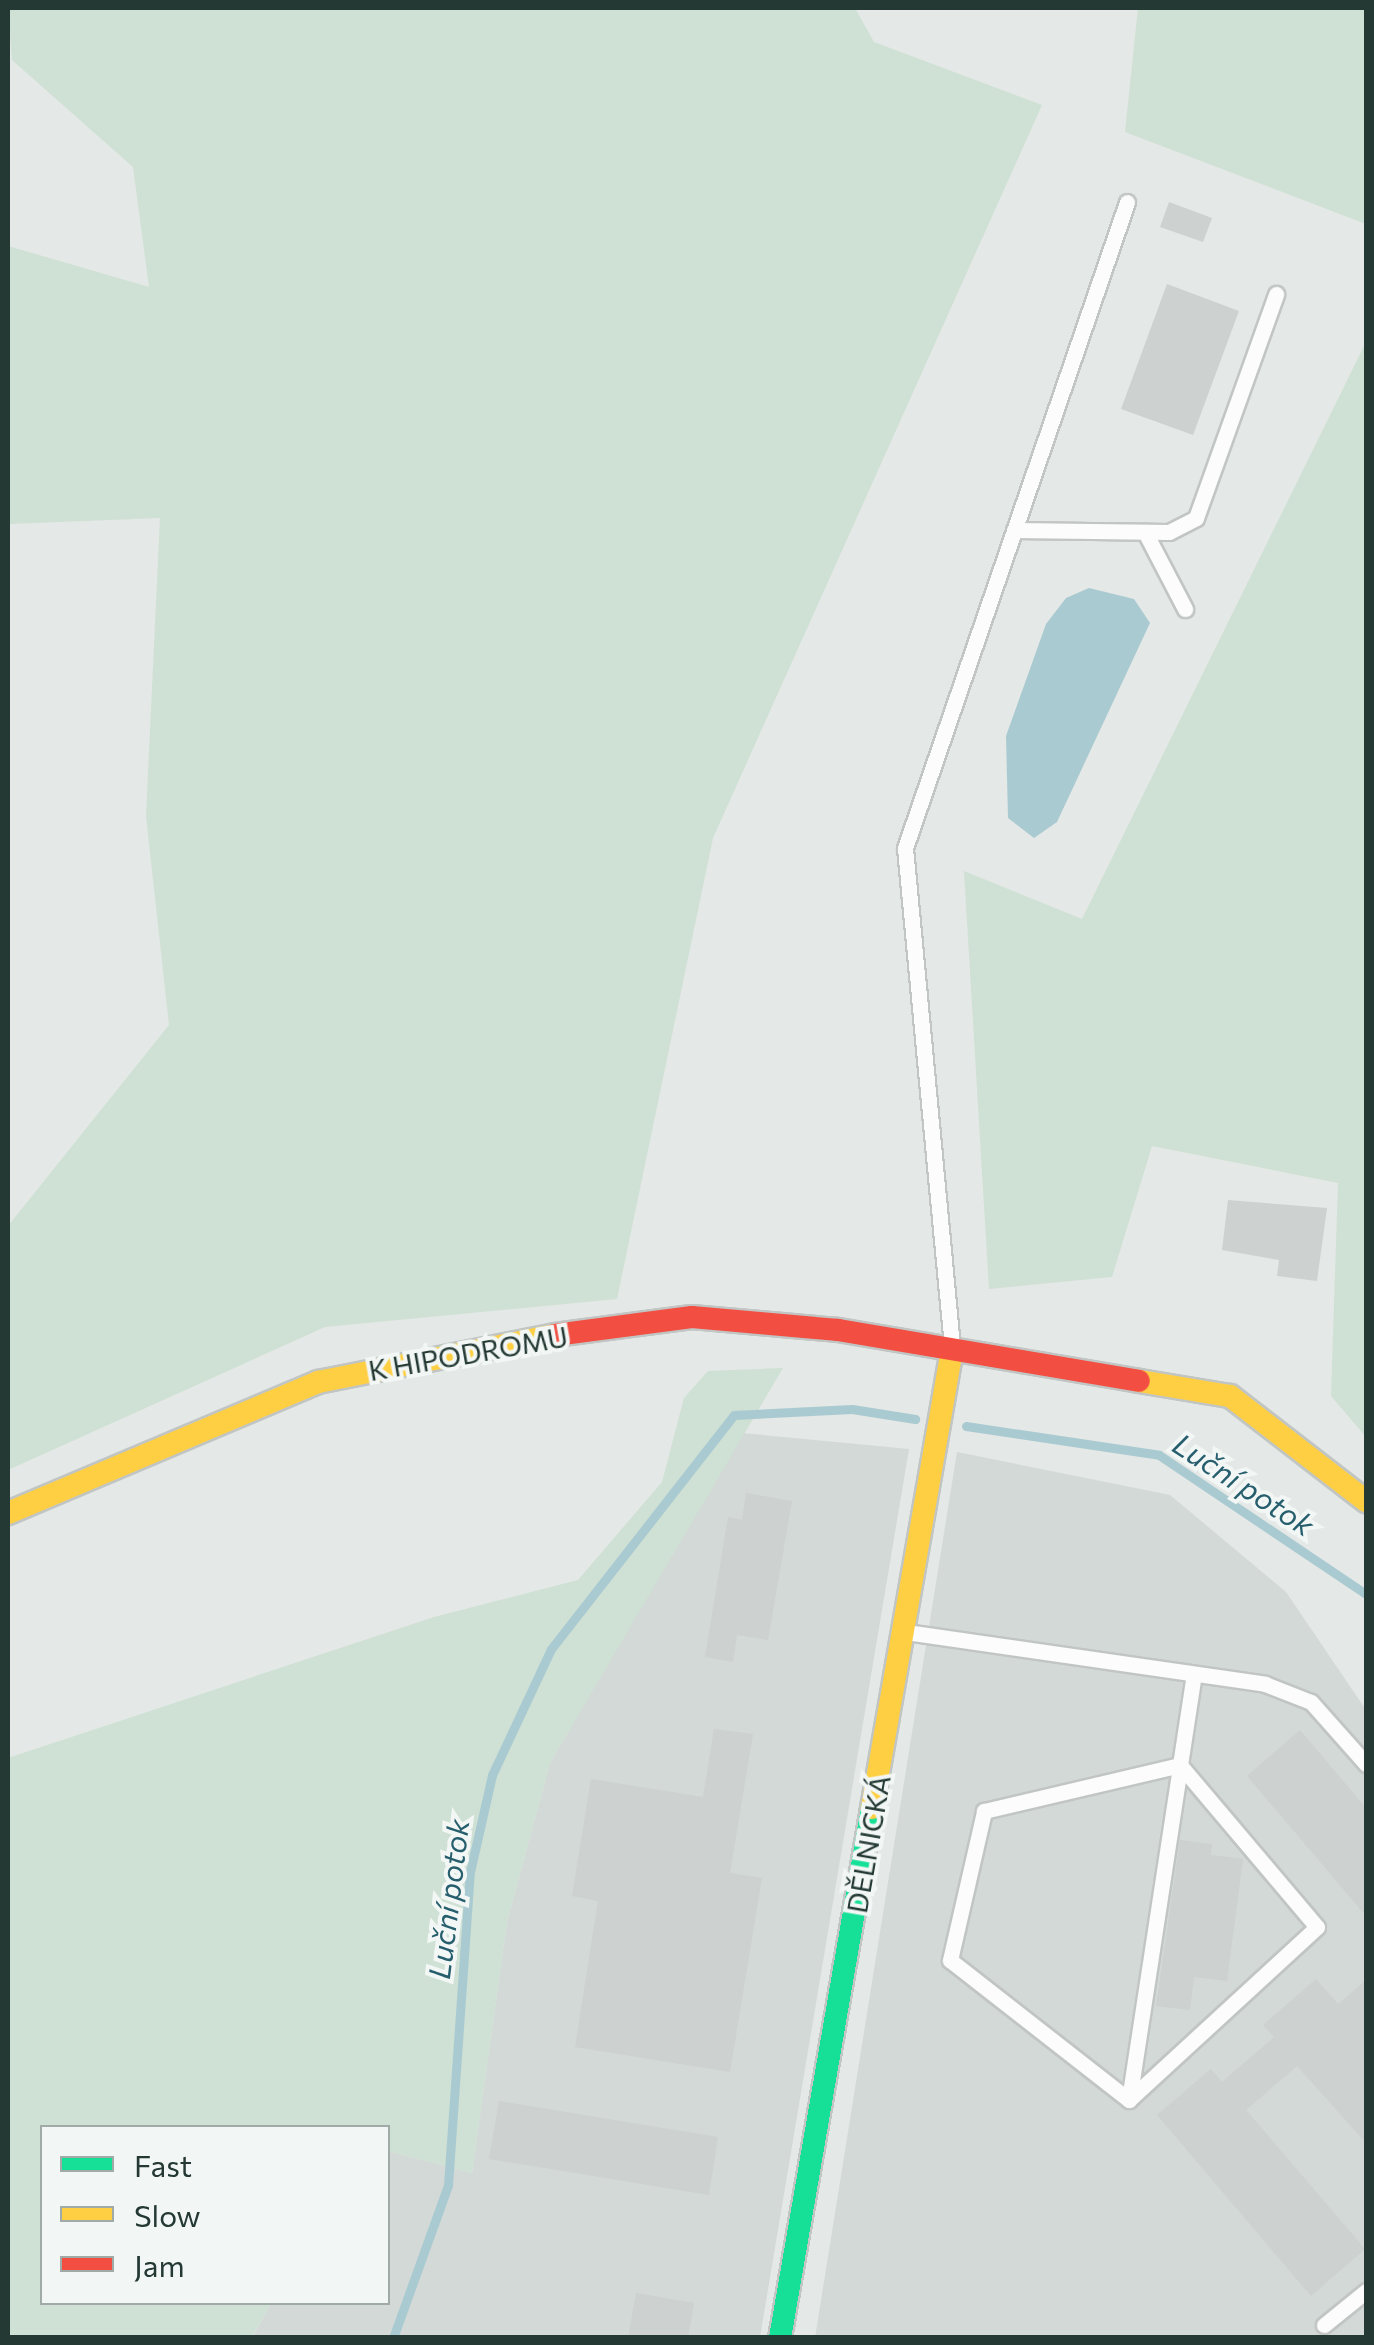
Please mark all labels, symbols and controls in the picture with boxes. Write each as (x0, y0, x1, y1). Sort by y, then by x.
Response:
street label: K HIPODROMU (366, 1319, 570, 1387)
water label: Luční potok (1167, 1425, 1321, 1543)
street label: DĚLNICKÁ (839, 1772, 897, 1916)
water label: Luční potok (420, 1817, 476, 1981)
legend (40, 2125, 390, 2305)
text: Fast (134, 2146, 192, 2183)
text: Slow (134, 2196, 201, 2233)
text: Jam (134, 2246, 185, 2283)

